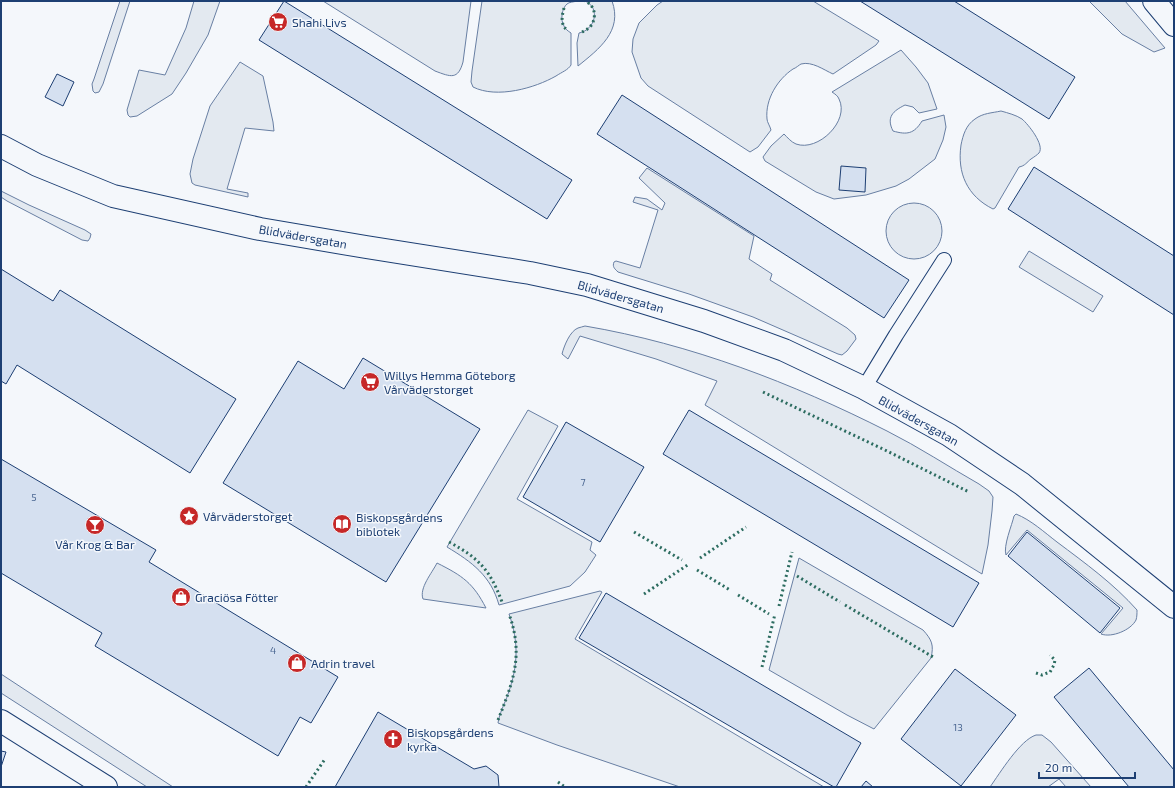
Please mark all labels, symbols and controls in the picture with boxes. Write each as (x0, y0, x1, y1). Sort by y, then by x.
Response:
supermarket icon: Shahi Livs (267, 11, 289, 33)
place label: Shahi Livs (292, 15, 347, 29)
street label: Blidvädersgatan (258, 221, 348, 251)
street label: Blidvädersgatan (576, 277, 666, 315)
place label: Willys Hemma Göteborg Vårväderstorget (384, 368, 516, 396)
supermarket icon: Willys Hemma Göteborg Vårväderstorget (359, 371, 381, 393)
street label: Blidvädersgatan (877, 392, 961, 448)
house number: 7 (580, 476, 586, 488)
house number: 5 (31, 491, 37, 503)
place icon: Vårväderstorget (178, 505, 200, 527)
place label: Vårväderstorget (203, 509, 293, 523)
place label: Biskopsgårdens biblotek (356, 510, 443, 538)
library icon: Biskopsgårdens biblotek (331, 513, 353, 535)
bar icon: Vår Krog & Bar (84, 514, 106, 536)
place label: Vår Krog & Bar (55, 537, 135, 551)
shop icon: Graciösa Fötter (170, 586, 192, 608)
place label: Graciösa Fötter (195, 590, 279, 604)
house number: 4 (270, 644, 276, 656)
shop icon: Adrin travel (286, 652, 308, 674)
place label: Adrin travel (311, 656, 375, 670)
house number: 13 (953, 721, 963, 733)
place label: Biskopsgårdens kyrka (407, 725, 494, 753)
church icon: Biskopsgårdens kyrka (382, 728, 404, 750)
scale bar (1039, 754, 1135, 780)
text: 20 m (1045, 760, 1072, 774)

